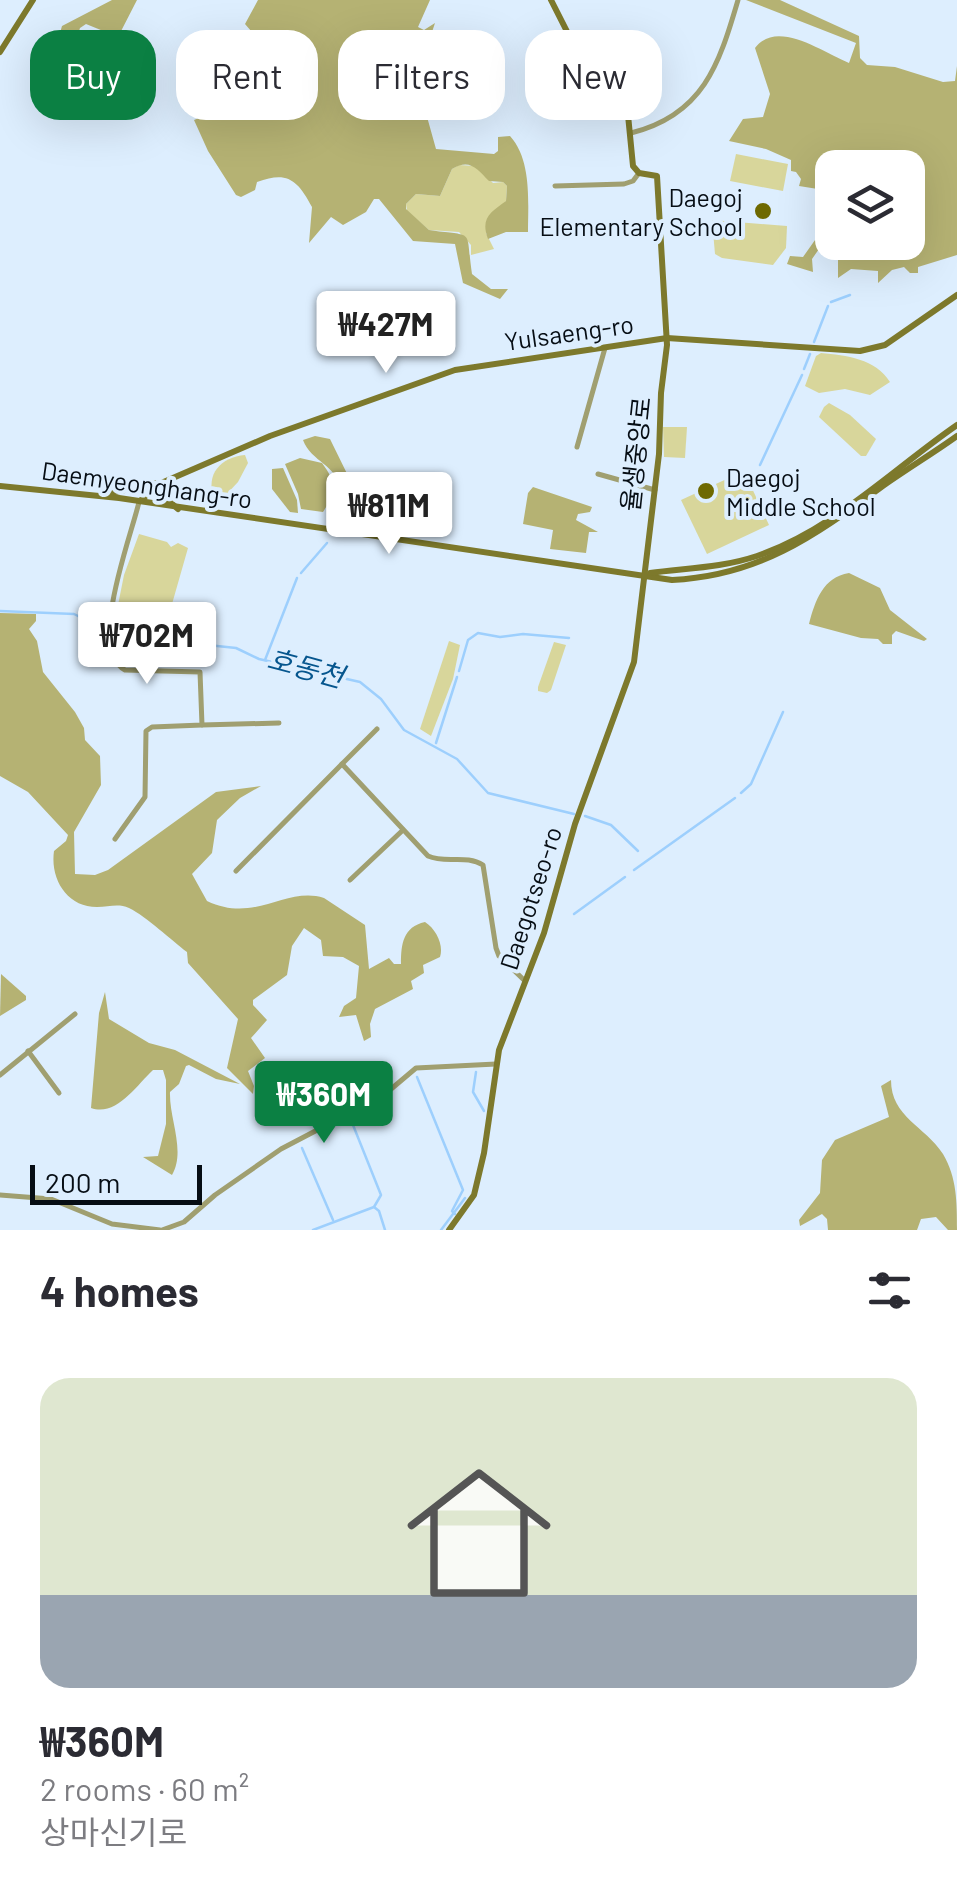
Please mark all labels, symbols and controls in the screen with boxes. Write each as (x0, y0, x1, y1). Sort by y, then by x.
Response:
chip: Buy (30, 30, 156, 120)
chip: Rent (176, 30, 318, 120)
chip: Filters (338, 30, 505, 120)
chip: New (525, 30, 662, 120)
map controls (815, 150, 925, 260)
button: layers (815, 150, 925, 260)
place label: Daegoj Elementary School (539, 182, 743, 241)
marker: Daegoj Elementary School (752, 200, 774, 222)
pin: ₩427M (316, 291, 456, 376)
text: ₩427M (339, 304, 433, 342)
street label: Yulsaeng-ro (503, 308, 635, 356)
street label: 율생중앙로 (614, 395, 656, 513)
street label: Daemyeonghang-ro (40, 454, 254, 514)
place label: Daegoj Middle School (726, 462, 876, 521)
pin: ₩811M (319, 472, 459, 557)
marker: Daegoj Middle School (695, 480, 717, 502)
text: ₩811M (348, 485, 430, 523)
pin: ₩702M (77, 602, 217, 687)
text: ₩702M (100, 615, 194, 653)
water label: 호동천 (264, 641, 351, 694)
street label: Daegotseo-ro (493, 823, 567, 973)
pin: ₩360M (254, 1061, 394, 1146)
text: ₩360M (277, 1074, 371, 1112)
scale bar (30, 1160, 202, 1204)
text: 200 m (45, 1165, 120, 1199)
icon: filters (862, 1263, 917, 1318)
text: 4 homes (40, 1265, 199, 1315)
icon: home (389, 1443, 569, 1623)
text: ₩360M (40, 1715, 164, 1765)
text: 2 rooms · 60 m² (40, 1769, 249, 1807)
text: 상마신기로 (40, 1812, 187, 1850)

